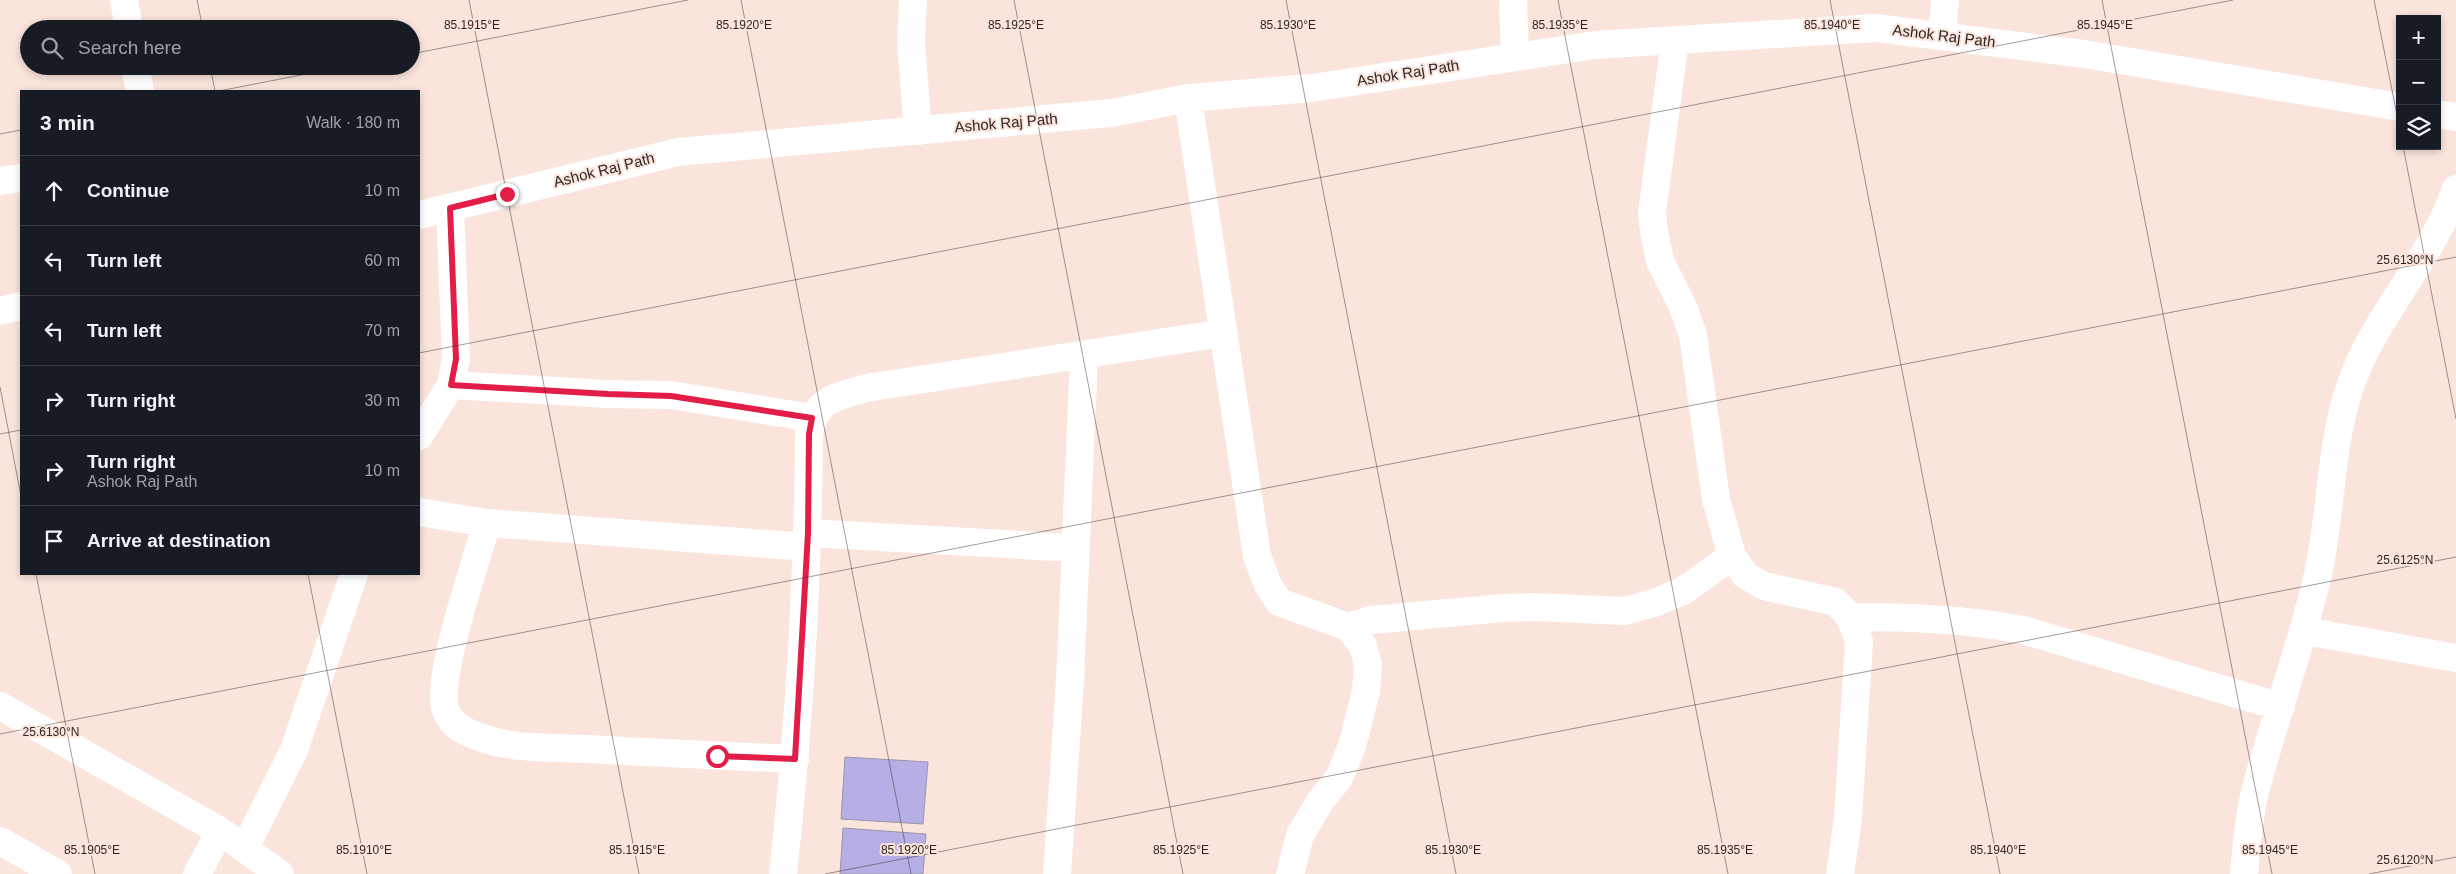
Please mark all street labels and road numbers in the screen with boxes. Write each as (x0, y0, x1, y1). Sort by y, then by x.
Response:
street label: Ashok Raj Path (1892, 21, 1996, 50)
street label: Ashok Raj Path (1356, 56, 1460, 89)
street label: Ashok Raj Path (954, 110, 1058, 135)
street label: Ashok Raj Path (552, 149, 656, 190)

